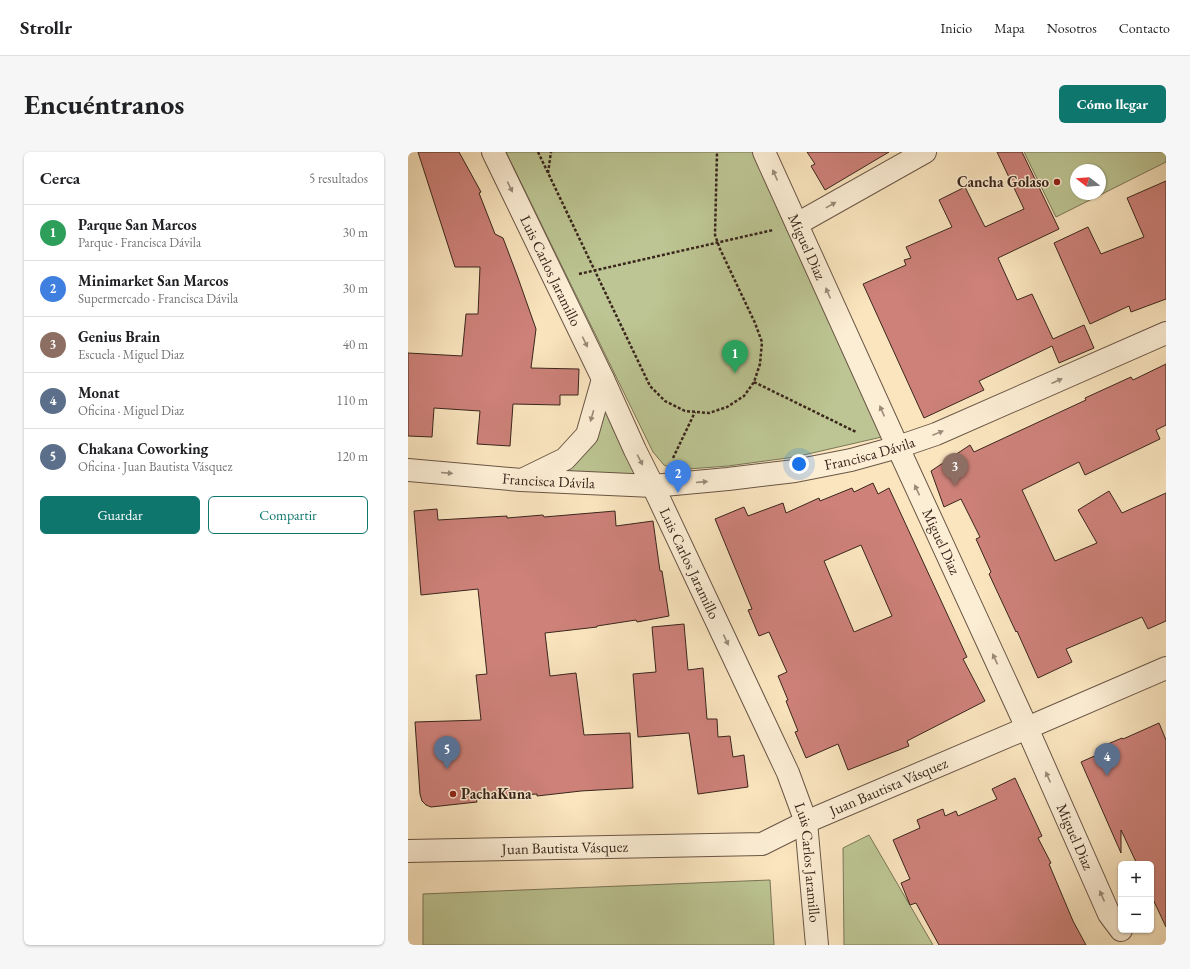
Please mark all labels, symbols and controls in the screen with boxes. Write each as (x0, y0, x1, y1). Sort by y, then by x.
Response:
text: Strollr (20, 15, 72, 40)
text: Inicio (941, 19, 972, 37)
text: Mapa (994, 19, 1025, 37)
text: Nosotros (1047, 19, 1097, 37)
text: Contacto (1119, 19, 1170, 37)
button: Cómo llegar (1059, 85, 1166, 123)
text: Encuéntranos (24, 86, 184, 122)
north arrow (1070, 164, 1106, 200)
text: Cerca (40, 167, 80, 189)
one-way arrow (771, 168, 777, 180)
text: 5 resultados (309, 170, 368, 187)
place label: Cancha Golaso (957, 172, 1049, 191)
marker: Cancha Golaso (1052, 177, 1062, 187)
one-way arrow (507, 181, 513, 193)
one-way arrow (825, 202, 837, 209)
street label: Miguel Diaz (784, 211, 831, 283)
street label: Luis Carlos Jaramillo (516, 212, 586, 329)
text: Parque San Marcos (78, 215, 197, 234)
text: 1 (50, 224, 56, 241)
text: 30 m (343, 224, 368, 241)
text: Parque · Francisca Dávila (78, 234, 201, 251)
text: Minimarket San Marcos (78, 271, 228, 290)
text: 2 (50, 280, 56, 297)
text: 30 m (343, 280, 368, 297)
one-way arrow (825, 287, 831, 299)
text: Supermercado · Francisca Dávila (78, 290, 238, 307)
text: Genius Brain (78, 327, 160, 346)
text: 3 (50, 336, 56, 353)
text: 40 m (343, 336, 368, 353)
one-way arrow (582, 336, 588, 348)
pin: 1 (722, 340, 748, 373)
text: Escuela · Miguel Diaz (78, 346, 184, 363)
one-way arrow (1052, 377, 1064, 383)
text: Monat (78, 383, 120, 402)
text: 4 (50, 392, 56, 409)
text: 110 m (337, 392, 368, 409)
text: Oficina · Miguel Diaz (78, 402, 184, 419)
one-way arrow (879, 406, 885, 417)
one-way arrow (589, 410, 595, 422)
one-way arrow (933, 429, 945, 435)
street label: Francisca Dávila (823, 432, 917, 474)
text: Chakana Coworking (78, 439, 208, 458)
text: 5 (50, 448, 56, 465)
text: 120 m (337, 448, 368, 465)
pin: 3 (942, 453, 968, 486)
one-way arrow (637, 454, 643, 466)
your location (789, 454, 809, 474)
text: Oficina · Juan Bautista Vásquez (78, 458, 232, 475)
pin: 2 (665, 460, 691, 493)
street label: Francisca Dávila (501, 468, 595, 492)
one-way arrow (441, 470, 453, 477)
one-way arrow (696, 478, 708, 485)
one-way arrow (914, 483, 920, 495)
button: Guardar (40, 496, 200, 534)
button: Compartir (208, 496, 368, 534)
street label: Luis Carlos Jaramillo (656, 504, 724, 622)
street label: Miguel Diaz (918, 505, 965, 578)
one-way arrow (723, 635, 729, 646)
one-way arrow (992, 653, 998, 664)
pin: 5 (434, 736, 460, 769)
pin: 4 (1094, 743, 1120, 776)
street label: Juan Bautista Vásquez (825, 753, 951, 821)
one-way arrow (1045, 772, 1051, 783)
place label: PachaKuna (461, 784, 532, 803)
marker: PachaKuna (448, 789, 458, 799)
street label: Luis Carlos Jaramillo (791, 800, 825, 923)
street label: Miguel Diaz (1052, 800, 1098, 873)
street label: Juan Bautista Vásquez (500, 837, 629, 858)
map controls (1118, 861, 1154, 933)
button: + (1118, 861, 1154, 897)
one-way arrow (1098, 890, 1105, 902)
button: − (1118, 897, 1154, 933)

